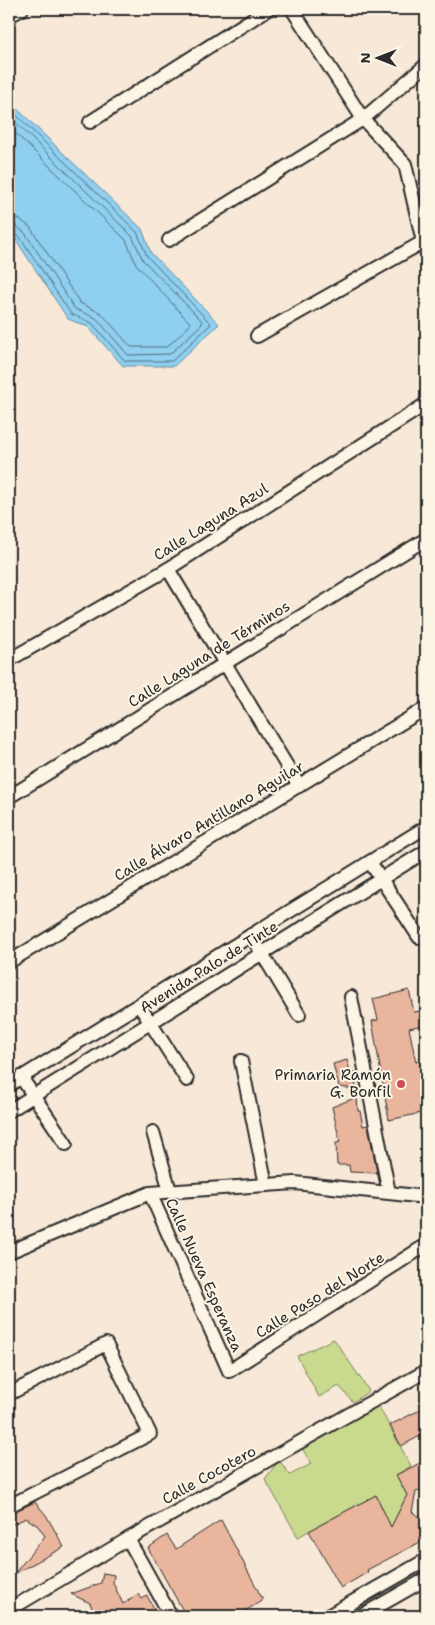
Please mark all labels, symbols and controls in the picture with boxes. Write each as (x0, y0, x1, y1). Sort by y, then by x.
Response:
north arrow (352, 32, 402, 82)
text: N (356, 52, 374, 64)
street label: Calle Laguna Azul (150, 478, 272, 565)
street label: Calle Laguna de Términos (124, 596, 294, 712)
street label: Calle Álvaro Antillano Aguilar (110, 755, 308, 886)
street label: Avenida Palo de Tinte (136, 916, 282, 1018)
place label: Primaria Ramón G. Bonfil (275, 1065, 391, 1102)
marker: Primaria Ramón G. Bonfil (395, 1078, 407, 1090)
street label: Calle Nueva Esperanza (161, 1195, 247, 1356)
street label: Calle Paso del Norte (252, 1247, 388, 1343)
street label: Calle Cocotero (158, 1441, 260, 1509)

